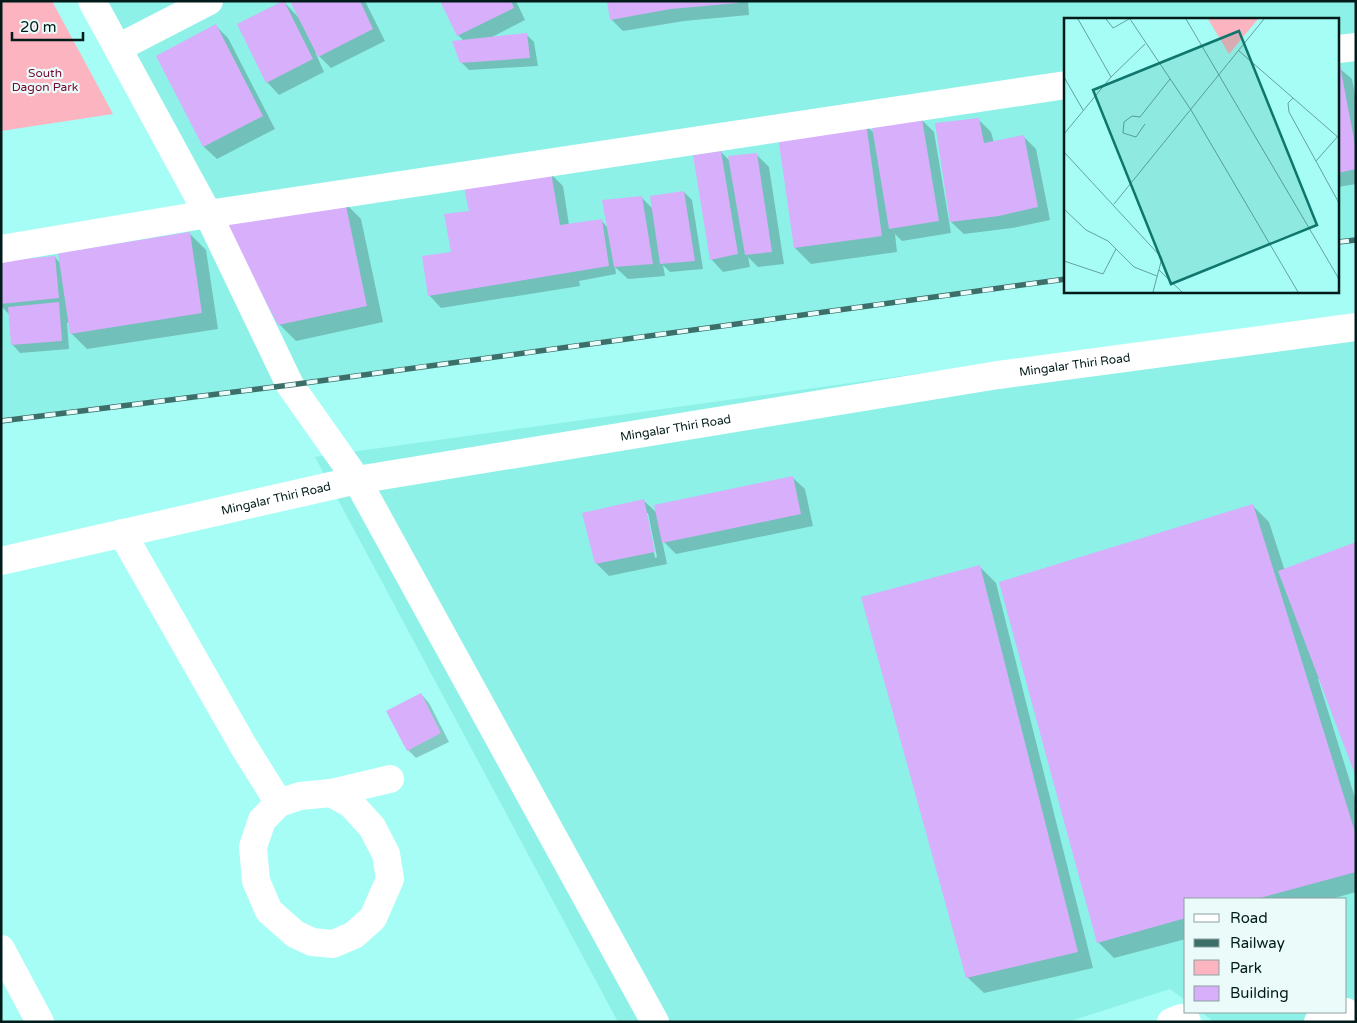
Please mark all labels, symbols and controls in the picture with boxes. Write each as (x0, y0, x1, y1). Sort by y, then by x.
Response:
scale bar (12, 10, 84, 42)
text: 20 m (20, 18, 57, 36)
inset map (1064, 18, 1340, 292)
park label: South Dagon Park (12, 66, 79, 94)
street label: Mingalar Thiri Road (1018, 350, 1131, 379)
street label: Mingalar Thiri Road (619, 412, 732, 444)
street label: Mingalar Thiri Road (220, 479, 332, 518)
legend (1184, 898, 1347, 1013)
text: Road (1230, 909, 1268, 927)
text: Railway (1230, 934, 1285, 952)
text: Park (1230, 959, 1262, 977)
text: Building (1230, 984, 1289, 1002)

